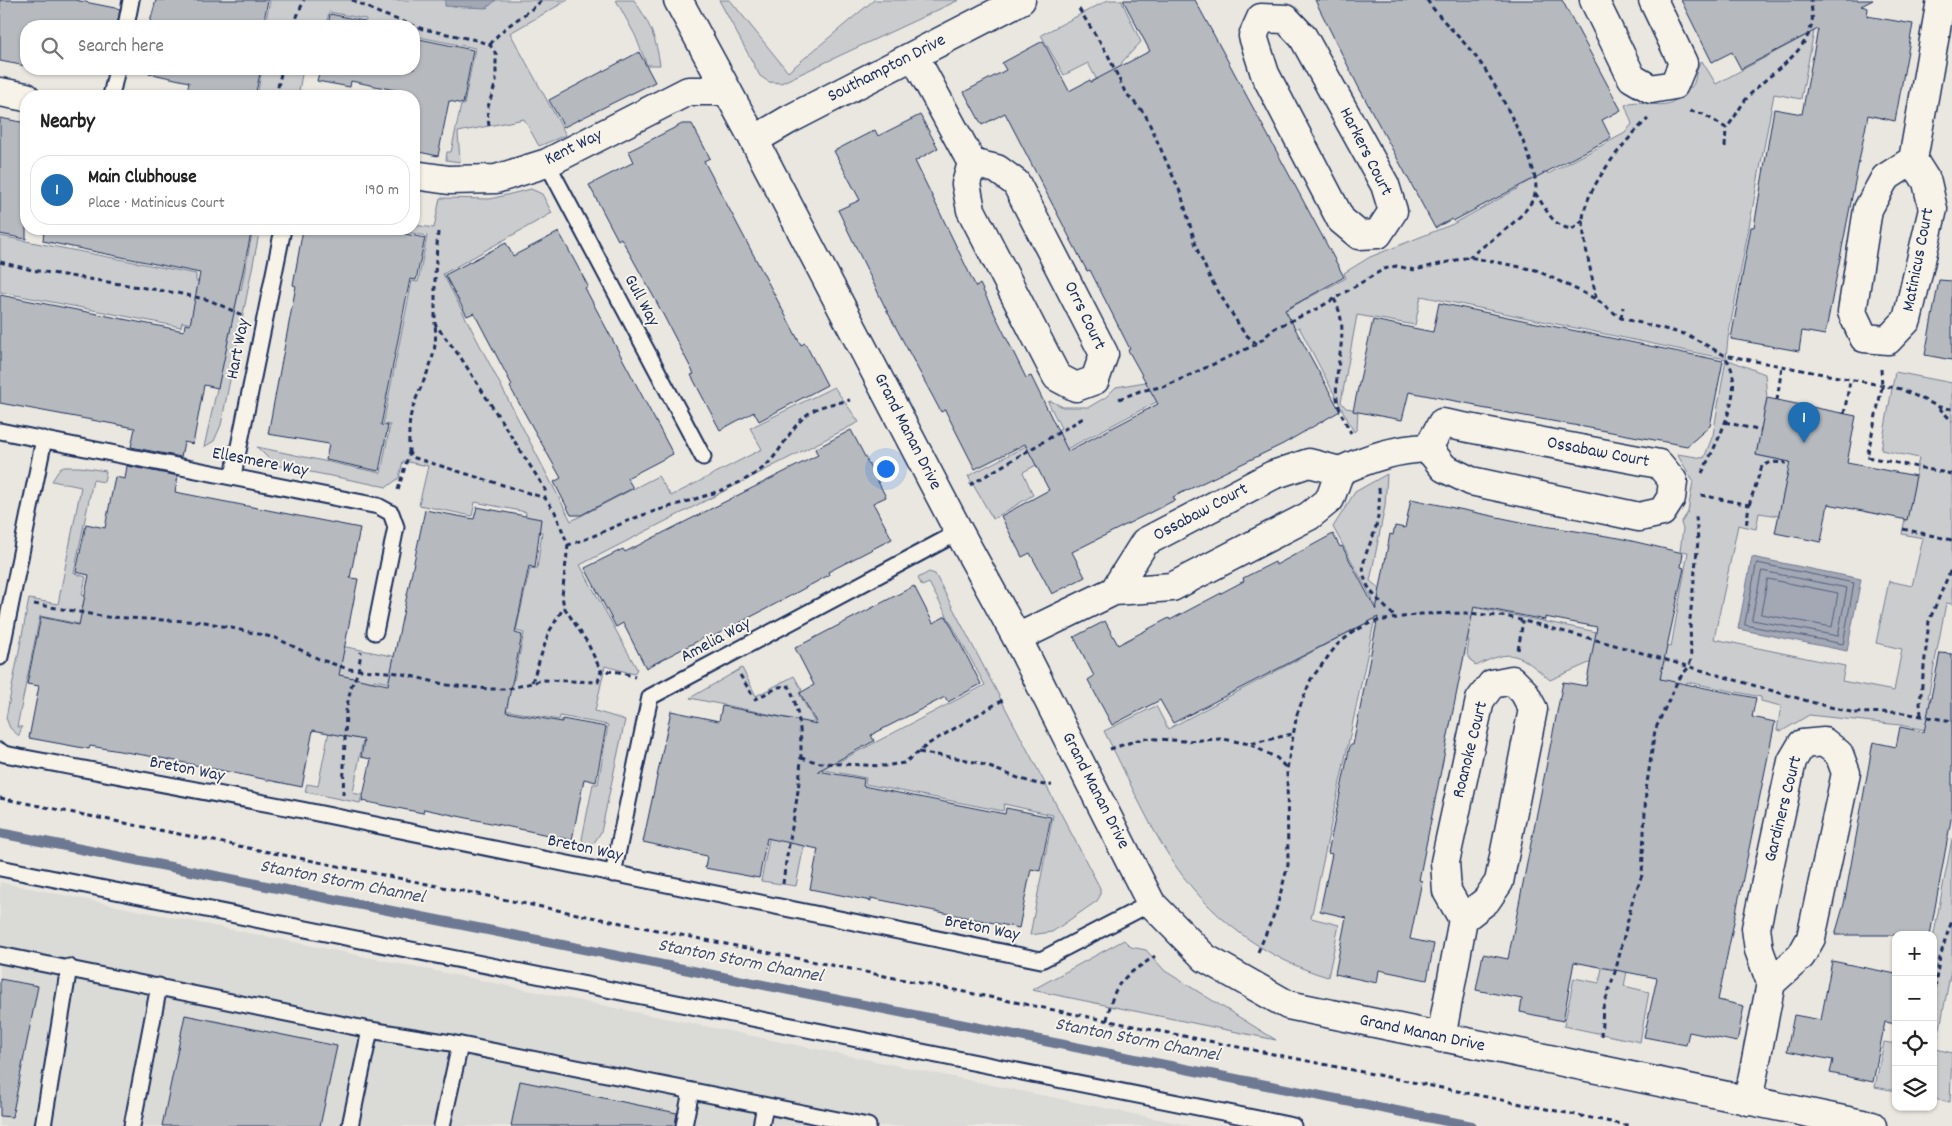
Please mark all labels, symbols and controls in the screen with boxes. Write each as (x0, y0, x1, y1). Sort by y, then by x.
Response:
search box (20, 20, 420, 75)
street label: Southampton Drive (824, 28, 950, 110)
icon: search (38, 34, 66, 62)
text: Search here (78, 34, 164, 61)
street label: Harkers Court (1332, 104, 1398, 201)
text: Nearby (40, 108, 95, 138)
street label: Kent Way (541, 123, 608, 173)
text: Main Clubhouse (88, 165, 197, 192)
text: 1 (55, 179, 59, 202)
text: 190 m (365, 179, 399, 202)
text: Place · Matinicus Court (88, 192, 225, 215)
street label: Matinicus Court (1897, 206, 1941, 314)
street label: Gull Way (617, 271, 665, 332)
street label: Orrs Court (1057, 278, 1111, 355)
street label: Hart Way (221, 316, 257, 381)
street label: Grand Manan Drive (867, 369, 947, 495)
pin: 1 (1788, 402, 1820, 443)
street label: Ossabaw Court (1545, 431, 1652, 475)
street label: Ellesmere Way (210, 441, 311, 485)
your location (873, 456, 899, 482)
street label: Ossabaw Court (1149, 477, 1253, 548)
street label: Amelia Way (676, 612, 756, 670)
street label: Roanoke Court (1447, 699, 1495, 801)
street label: Grand Manan Drive (1055, 728, 1135, 854)
street label: Breton Way (147, 750, 228, 790)
street label: Gardiners Court (1759, 753, 1809, 865)
street label: Breton Way (545, 829, 626, 869)
water label: Stanton Storm Channel (257, 854, 428, 913)
street label: Breton Way (942, 909, 1023, 949)
map controls (1892, 931, 1937, 1111)
button: + (1892, 931, 1937, 976)
water label: Stanton Storm Channel (655, 933, 826, 992)
button: − (1892, 976, 1937, 1021)
street label: Grand Manan Drive (1357, 1008, 1487, 1060)
water label: Stanton Storm Channel (1052, 1012, 1223, 1071)
button: locate (1892, 1021, 1937, 1066)
button: layers (1892, 1066, 1937, 1111)

